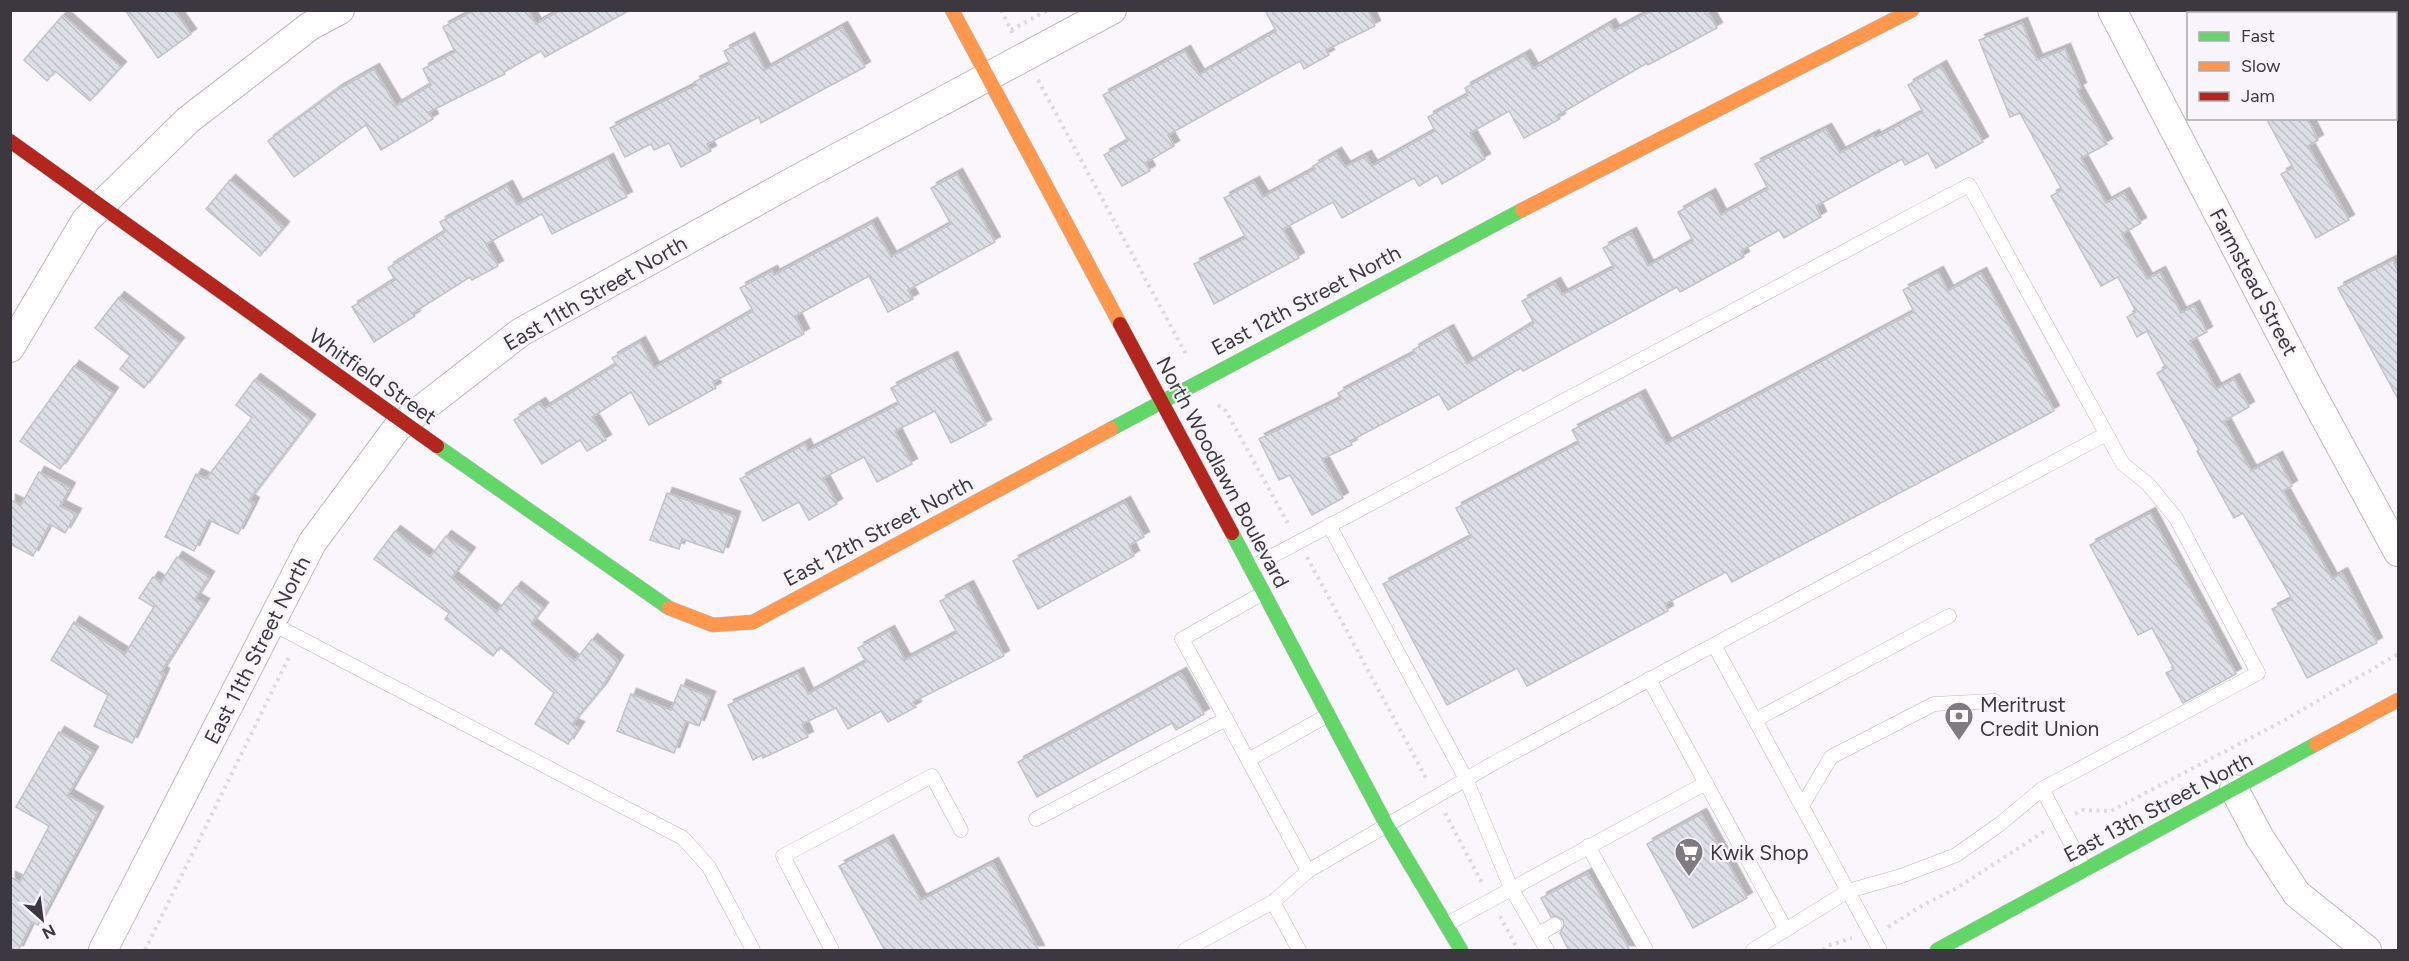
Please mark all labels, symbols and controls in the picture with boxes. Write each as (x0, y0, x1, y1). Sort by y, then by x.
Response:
legend (2187, 12, 2397, 120)
text: Fast (2241, 25, 2275, 47)
text: Slow (2241, 55, 2280, 77)
text: Jam (2241, 85, 2275, 107)
street label: Farmstead Street (2205, 204, 2303, 360)
street label: East 11th Street North (499, 230, 691, 356)
street label: East 12th Street North (1207, 240, 1405, 360)
street label: Whitfield Street (305, 323, 442, 429)
street label: North Woodlawn Boulevard (1151, 352, 1295, 592)
street label: East 12th Street North (779, 471, 977, 591)
street label: East 11th Street North (199, 552, 315, 748)
place label: Meritrust Credit Union (1980, 692, 2099, 741)
bank icon: Meritrust Credit Union (1943, 700, 1975, 742)
street label: East 13th Street North (2059, 747, 2257, 867)
supermarket icon: Kwik Shop (1673, 836, 1705, 878)
place label: Kwik Shop (1710, 840, 1809, 865)
north arrow (12, 889, 72, 949)
text: N (39, 921, 59, 943)

